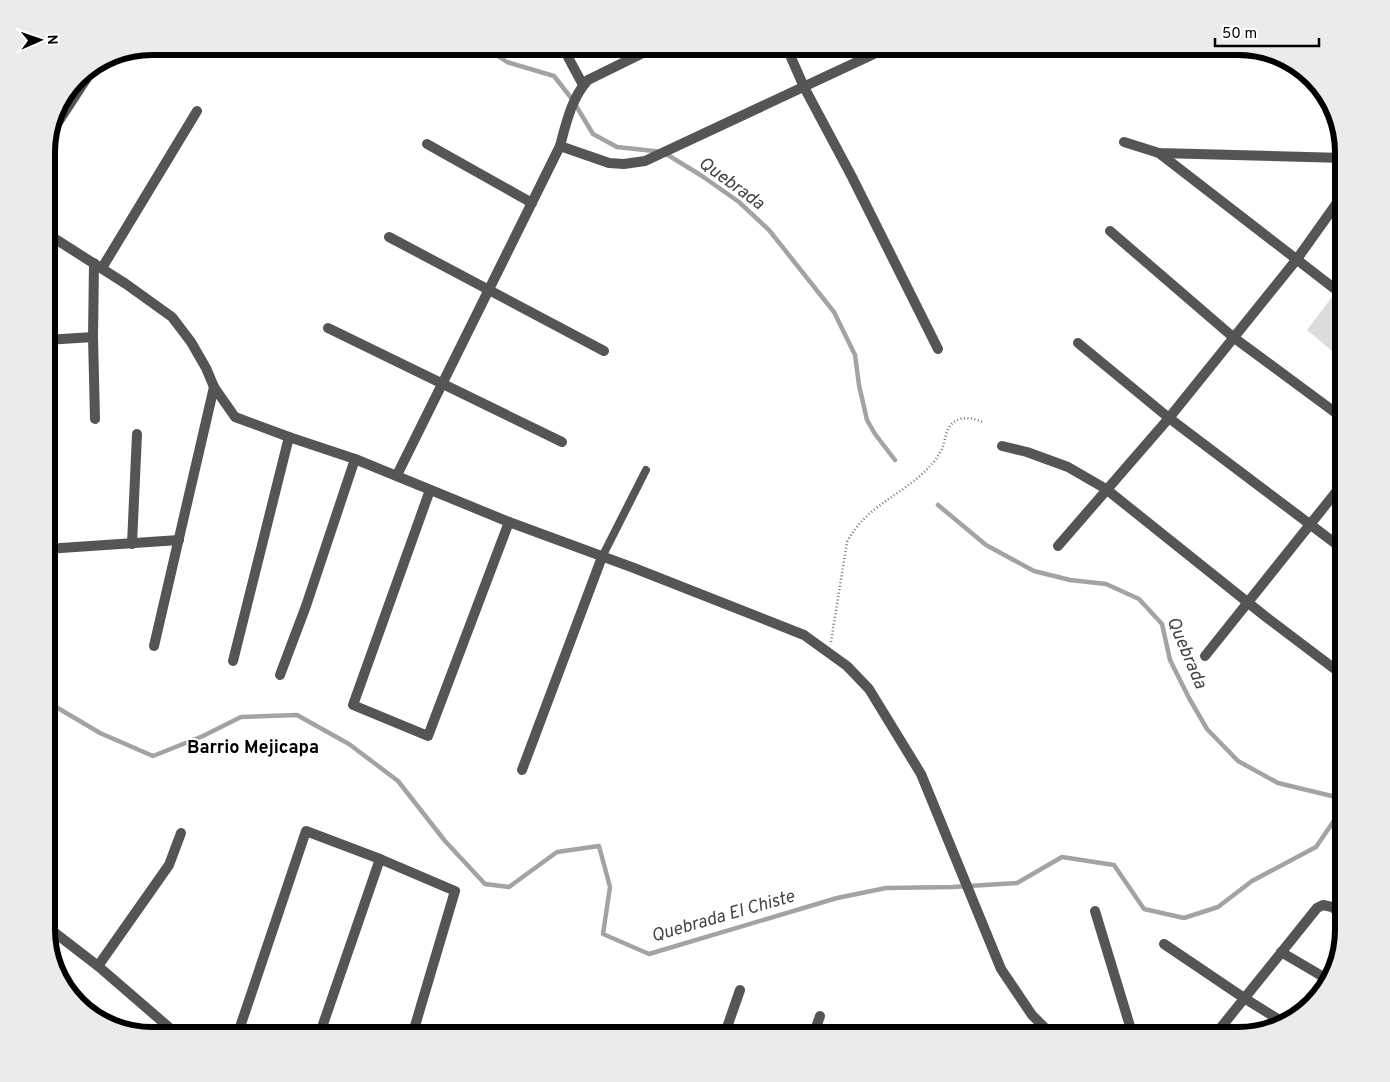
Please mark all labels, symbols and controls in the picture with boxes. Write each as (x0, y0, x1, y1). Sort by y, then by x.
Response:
north arrow (15, 15, 65, 65)
scale bar (1215, 15, 1319, 47)
text: 50 m (1222, 25, 1257, 44)
text: N (43, 34, 60, 45)
water label: Quebrada (693, 152, 769, 216)
water label: Quebrada (1161, 613, 1212, 693)
district label: Barrio Mejicapa (187, 737, 319, 760)
water label: Quebrada El Chiste (649, 885, 798, 948)

